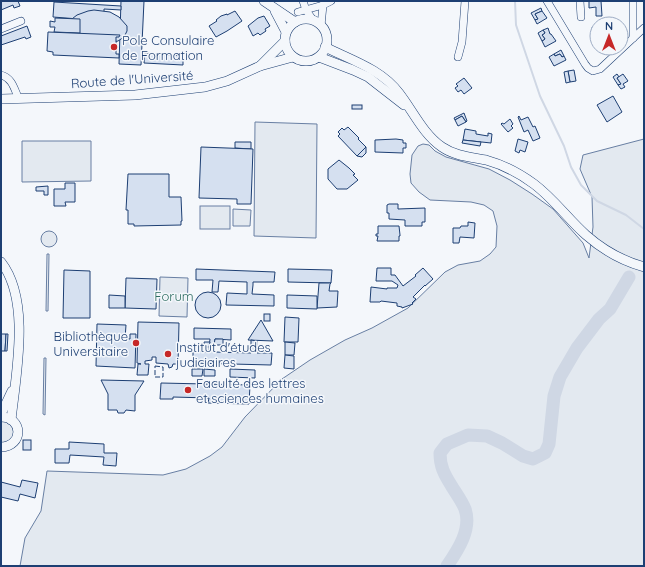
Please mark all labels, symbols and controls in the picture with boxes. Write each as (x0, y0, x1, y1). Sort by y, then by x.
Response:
north arrow (589, 16, 629, 56)
text: N (605, 19, 613, 33)
place label: Pole Consulaire de Formation (122, 32, 214, 63)
marker: Pole Consulaire de Formation (109, 42, 119, 52)
street label: Route de l'Université (70, 67, 194, 91)
park label: Forum (154, 288, 194, 304)
place label: Bibliothèque Universitaire (53, 328, 128, 359)
marker: Bibliothèque Universitaire (131, 338, 141, 348)
place label: Institut d'études judiciaires (175, 339, 271, 370)
marker: Institut d'études judiciaires (163, 349, 173, 359)
place label: Faculté des lettres et sciences humaines (196, 375, 324, 406)
marker: Faculté des lettres et sciences humaines (183, 385, 193, 395)

